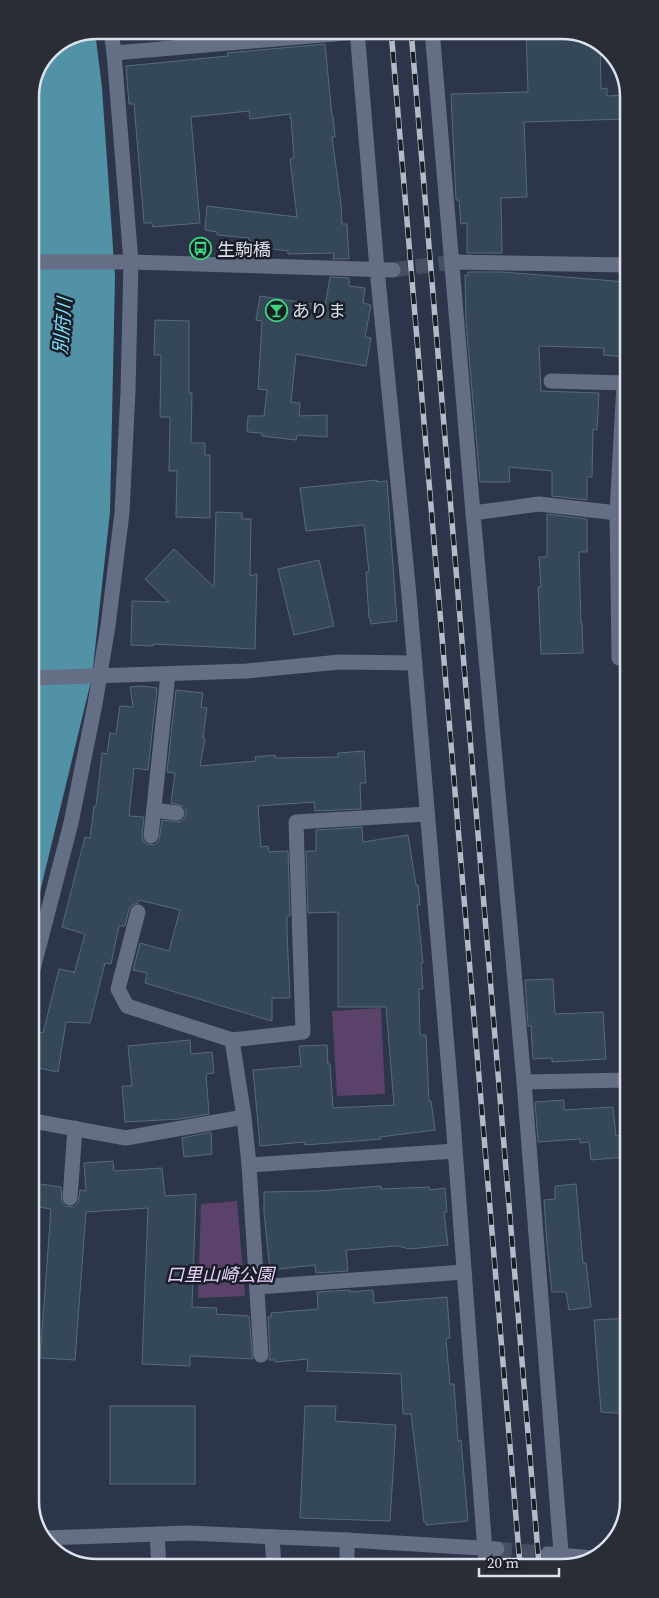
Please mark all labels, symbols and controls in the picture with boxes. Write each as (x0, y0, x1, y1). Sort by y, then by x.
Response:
bus stop icon: 生駒橋 (189, 237, 213, 261)
place label: 生駒橋 (217, 237, 271, 262)
water label: 別府川 (47, 294, 78, 356)
bar icon: ありま (264, 298, 288, 322)
place label: ありま (292, 298, 346, 323)
park label: 口里山崎公園 (166, 1262, 277, 1287)
scale bar (479, 1546, 559, 1578)
text: 20 m (487, 1552, 519, 1573)

